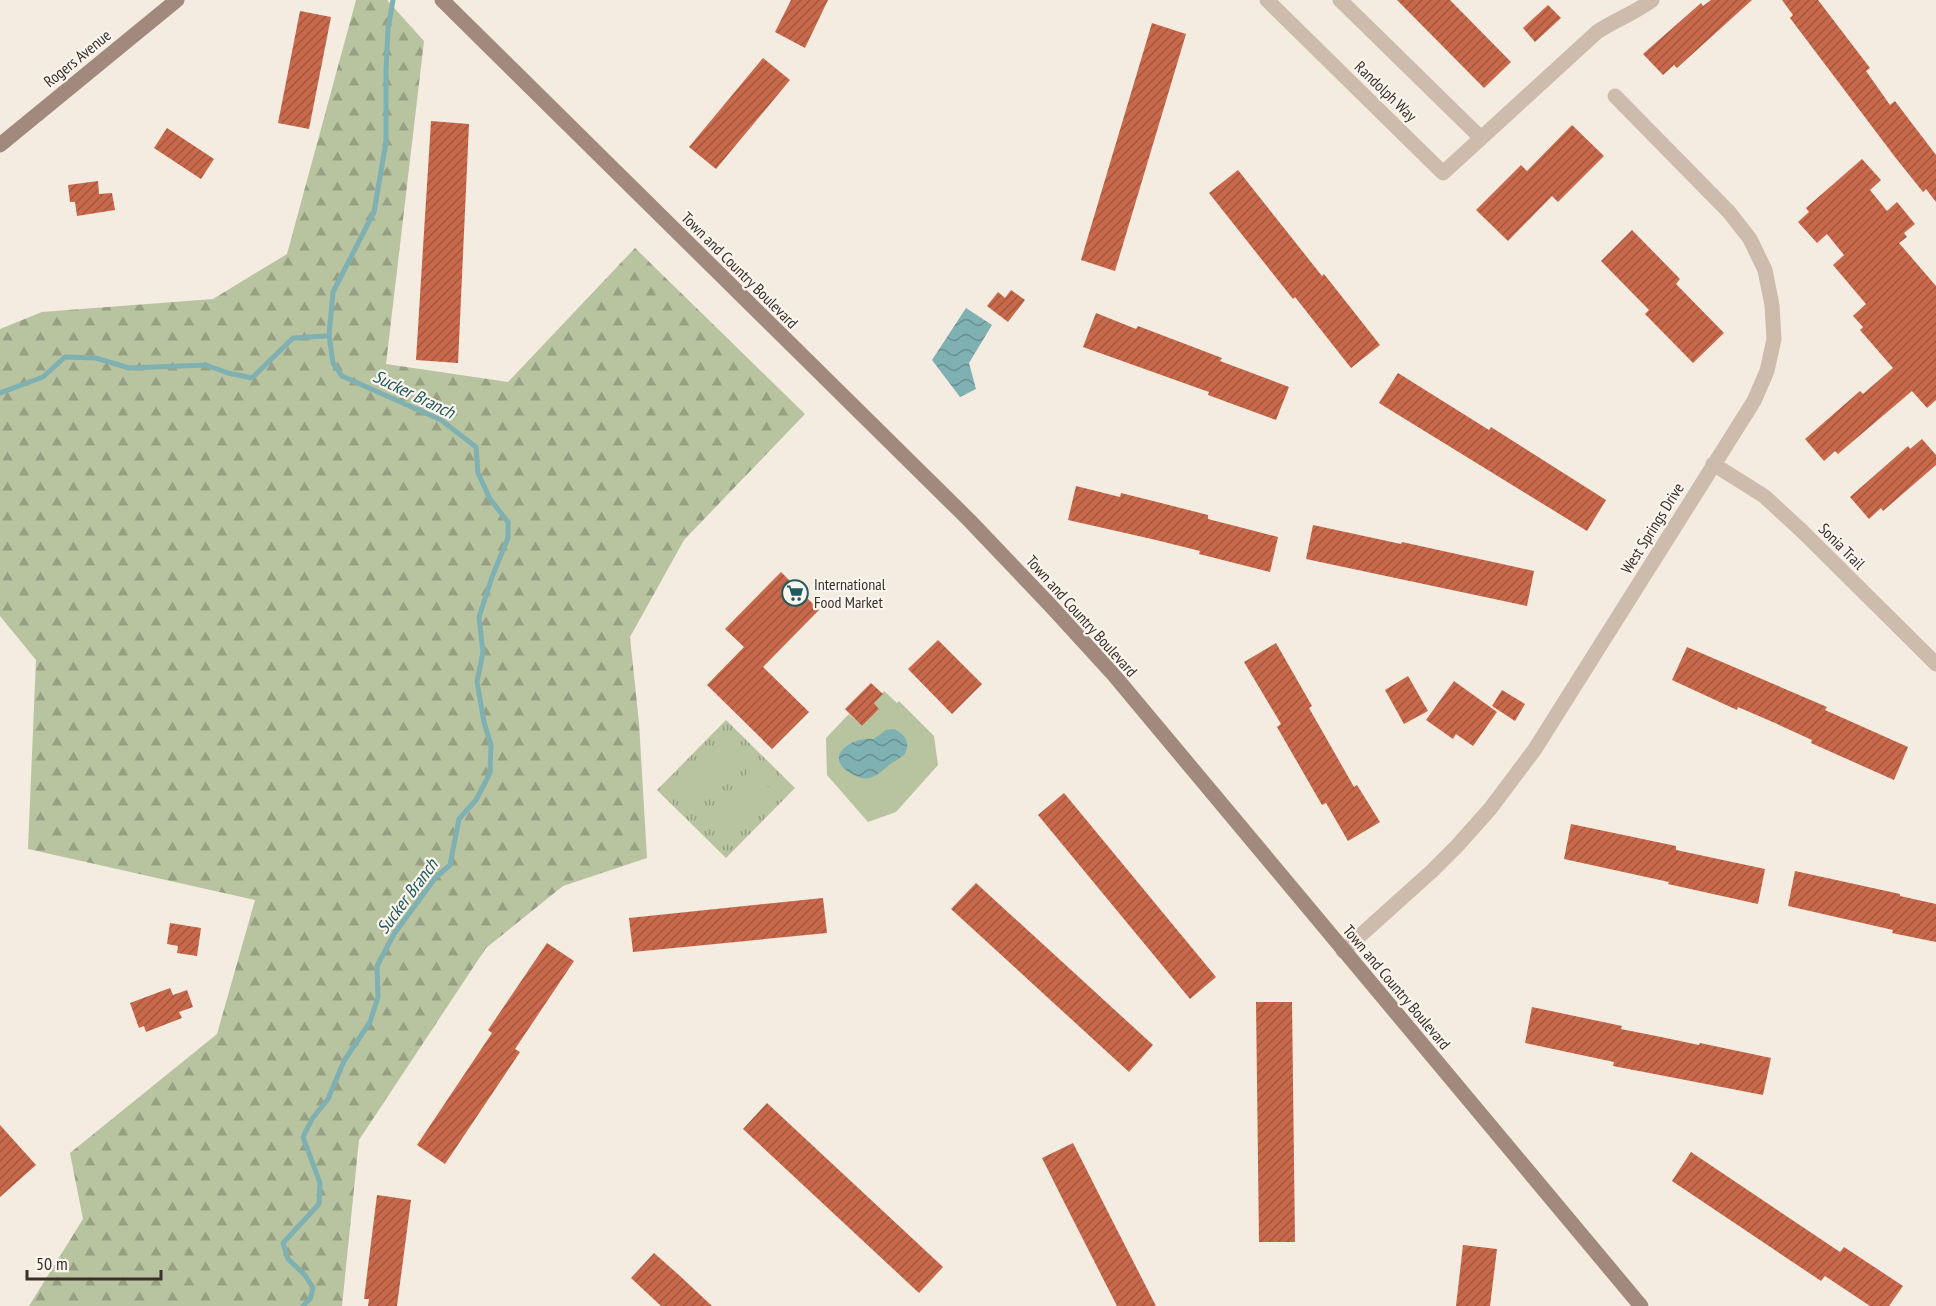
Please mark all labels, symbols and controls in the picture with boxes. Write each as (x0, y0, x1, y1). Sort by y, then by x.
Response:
street label: Rogers Avenue (39, 25, 115, 91)
street label: Randolph Way (1351, 57, 1421, 125)
street label: Town and Country Boulevard (678, 208, 803, 333)
water label: Sucker Branch (370, 364, 459, 424)
street label: West Springs Drive (1616, 479, 1688, 577)
street label: Sonia Trail (1815, 519, 1870, 574)
street label: Town and Country Boulevard (1022, 551, 1142, 681)
place label: International Food Market (814, 574, 886, 612)
supermarket icon: International Food Market (780, 578, 810, 608)
water label: Sucker Branch (371, 853, 443, 938)
street label: Town and Country Boulevard (1339, 921, 1455, 1054)
scale bar (27, 1243, 160, 1281)
text: 50 m (36, 1252, 68, 1275)

